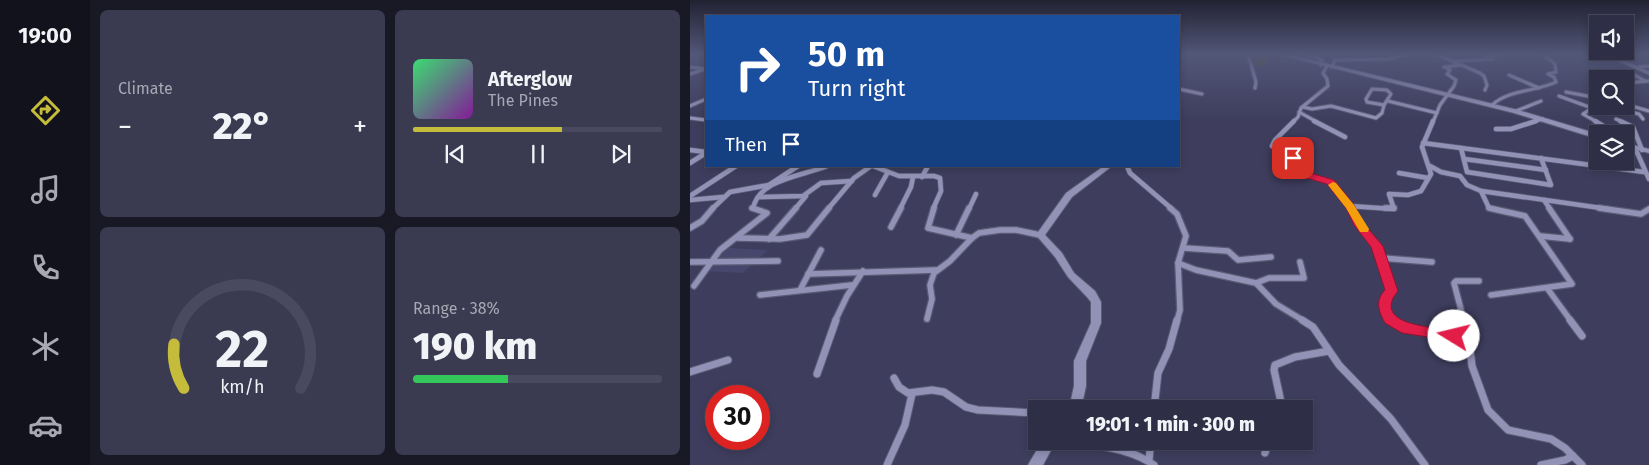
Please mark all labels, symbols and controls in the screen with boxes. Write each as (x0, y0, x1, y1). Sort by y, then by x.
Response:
map controls (1589, 15, 1634, 170)
button: sound (1589, 15, 1634, 60)
text: 19:00 (18, 22, 72, 49)
text: 50 m (808, 33, 885, 75)
icon: right (725, 35, 790, 100)
text: Afterglow (488, 68, 572, 91)
button: search (1589, 70, 1634, 115)
text: Turn right (808, 75, 905, 102)
text: Climate (118, 79, 173, 98)
text: The Pines (488, 91, 558, 110)
icon: directions (28, 93, 63, 128)
text: 22° (213, 103, 272, 149)
text: − (118, 110, 132, 143)
text: + (353, 110, 367, 143)
button: layers (1589, 125, 1634, 170)
icon: arrive (777, 130, 805, 158)
text: Then (725, 133, 767, 156)
pin (1272, 137, 1314, 179)
icon: previous (441, 140, 469, 168)
icon: pause (524, 140, 552, 168)
icon: next (607, 140, 635, 168)
icon: arrive (1279, 144, 1307, 172)
icon: music (28, 172, 63, 207)
icon: phone (28, 250, 63, 285)
text: Range · 38% (413, 299, 500, 318)
position arrow (1427, 309, 1479, 361)
text: 22 (216, 318, 269, 381)
text: 190 km (413, 323, 537, 369)
icon: climate (28, 329, 63, 364)
text: km/h (220, 376, 265, 398)
speed limit sign: 30 (705, 385, 770, 450)
icon: car (28, 408, 63, 443)
text: 19:01 · 1 min · 300 m (1086, 413, 1255, 436)

